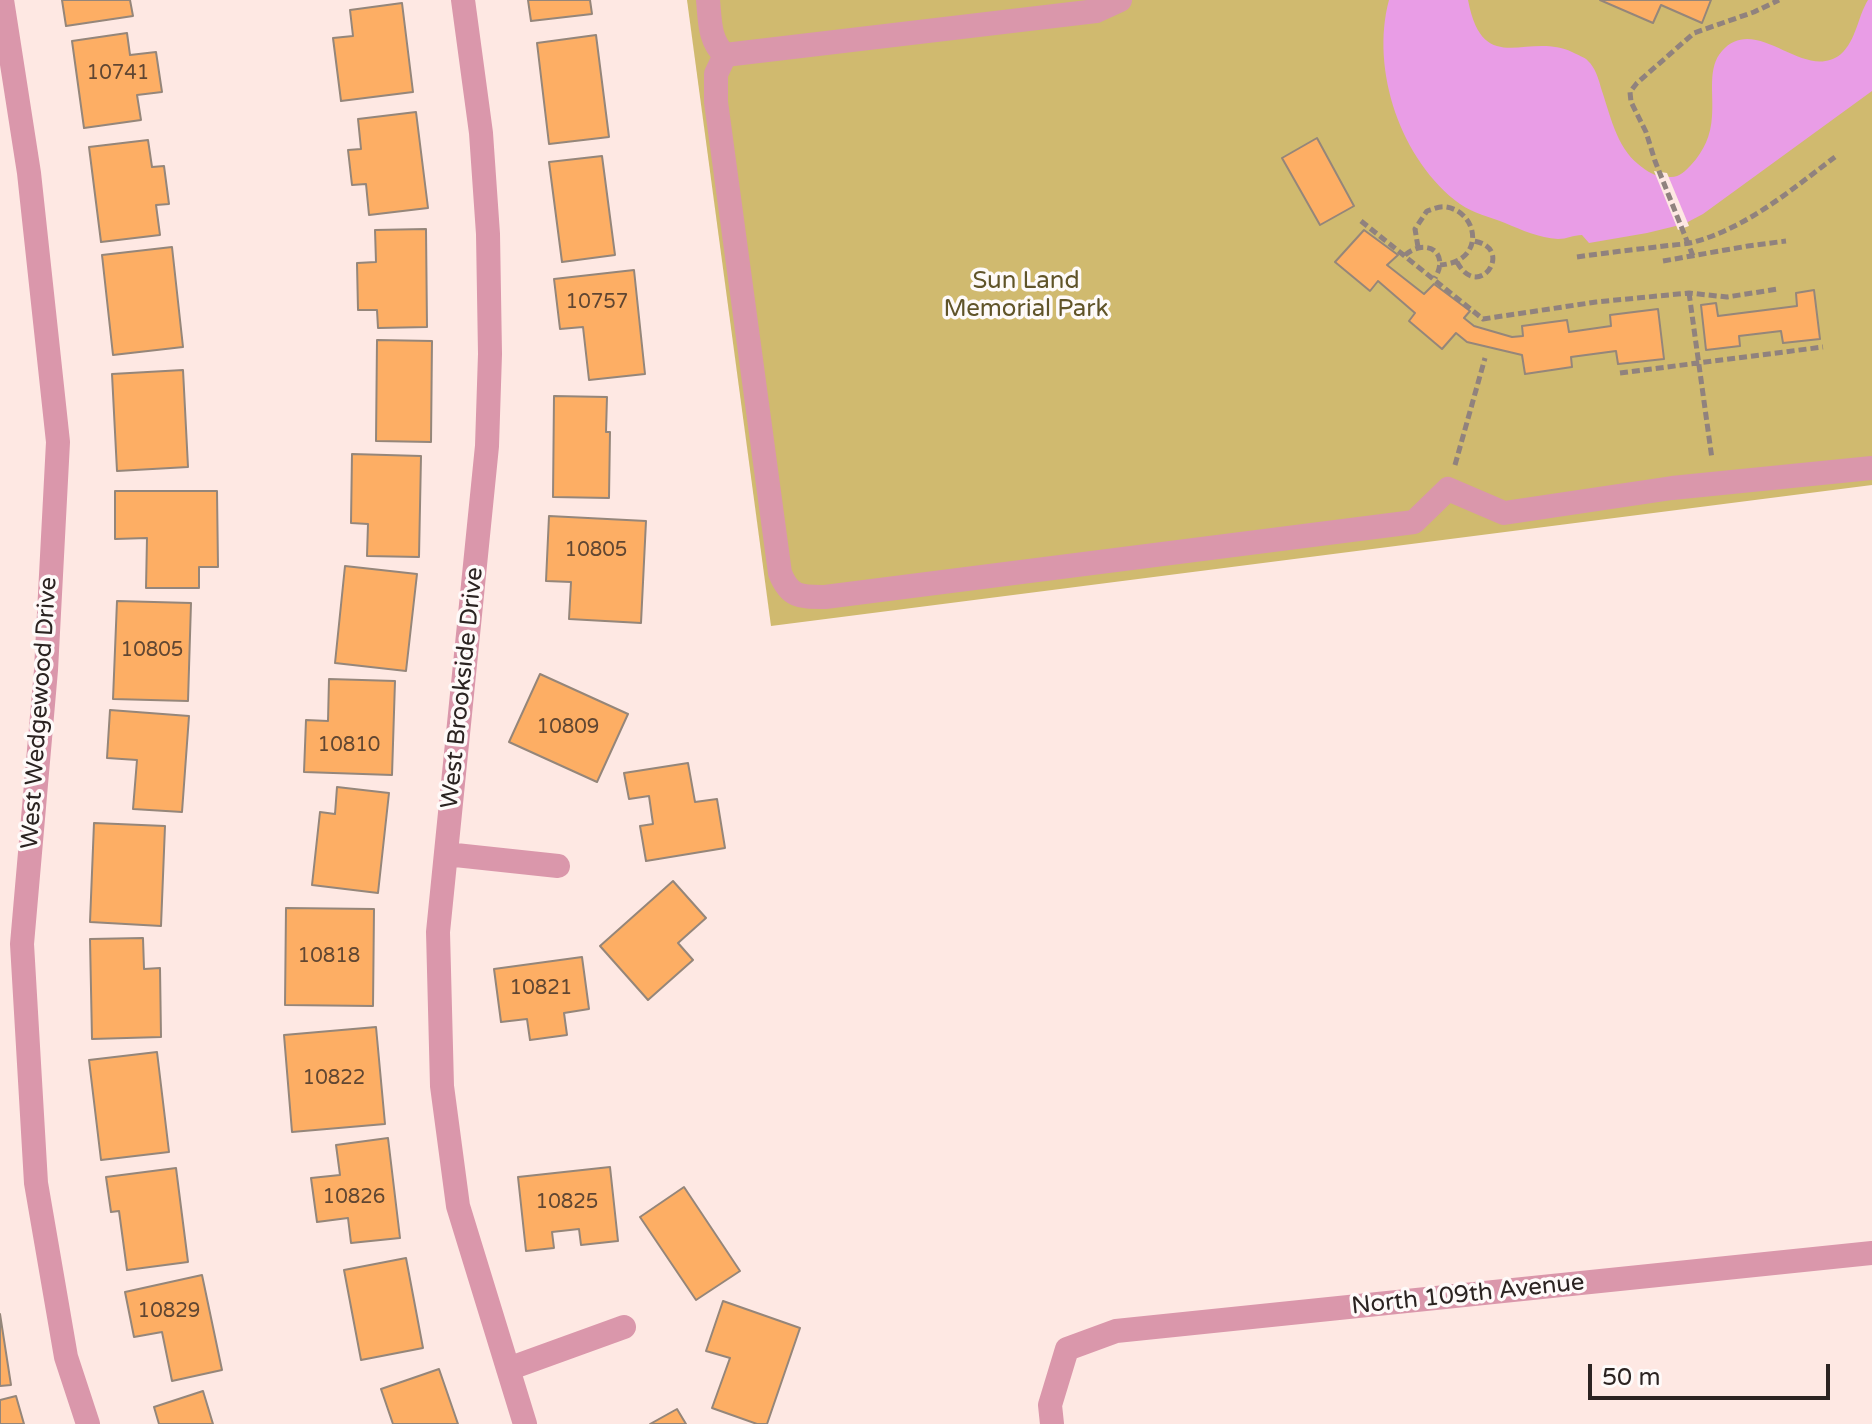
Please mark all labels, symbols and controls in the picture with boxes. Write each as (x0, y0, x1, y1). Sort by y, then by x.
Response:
house number: 10741 (87, 62, 149, 86)
park label: Sun Land Memorial Park (943, 268, 1109, 324)
house number: 10757 (566, 291, 628, 315)
house number: 10805 (565, 539, 627, 563)
street label: West Brookside Drive (436, 566, 490, 810)
street label: West Wedgewood Drive (16, 576, 64, 850)
house number: 10805 (121, 639, 183, 663)
house number: 10809 (537, 716, 599, 740)
house number: 10810 (318, 734, 380, 758)
house number: 10818 (298, 945, 360, 969)
house number: 10821 (510, 977, 572, 1001)
house number: 10822 (303, 1067, 365, 1091)
house number: 10826 (323, 1186, 385, 1210)
house number: 10825 (536, 1191, 598, 1215)
street label: North 109th Avenue (1350, 1268, 1586, 1322)
house number: 10829 (138, 1300, 200, 1324)
scale bar (1592, 1348, 1834, 1398)
text: 50 m (1602, 1363, 1660, 1392)

